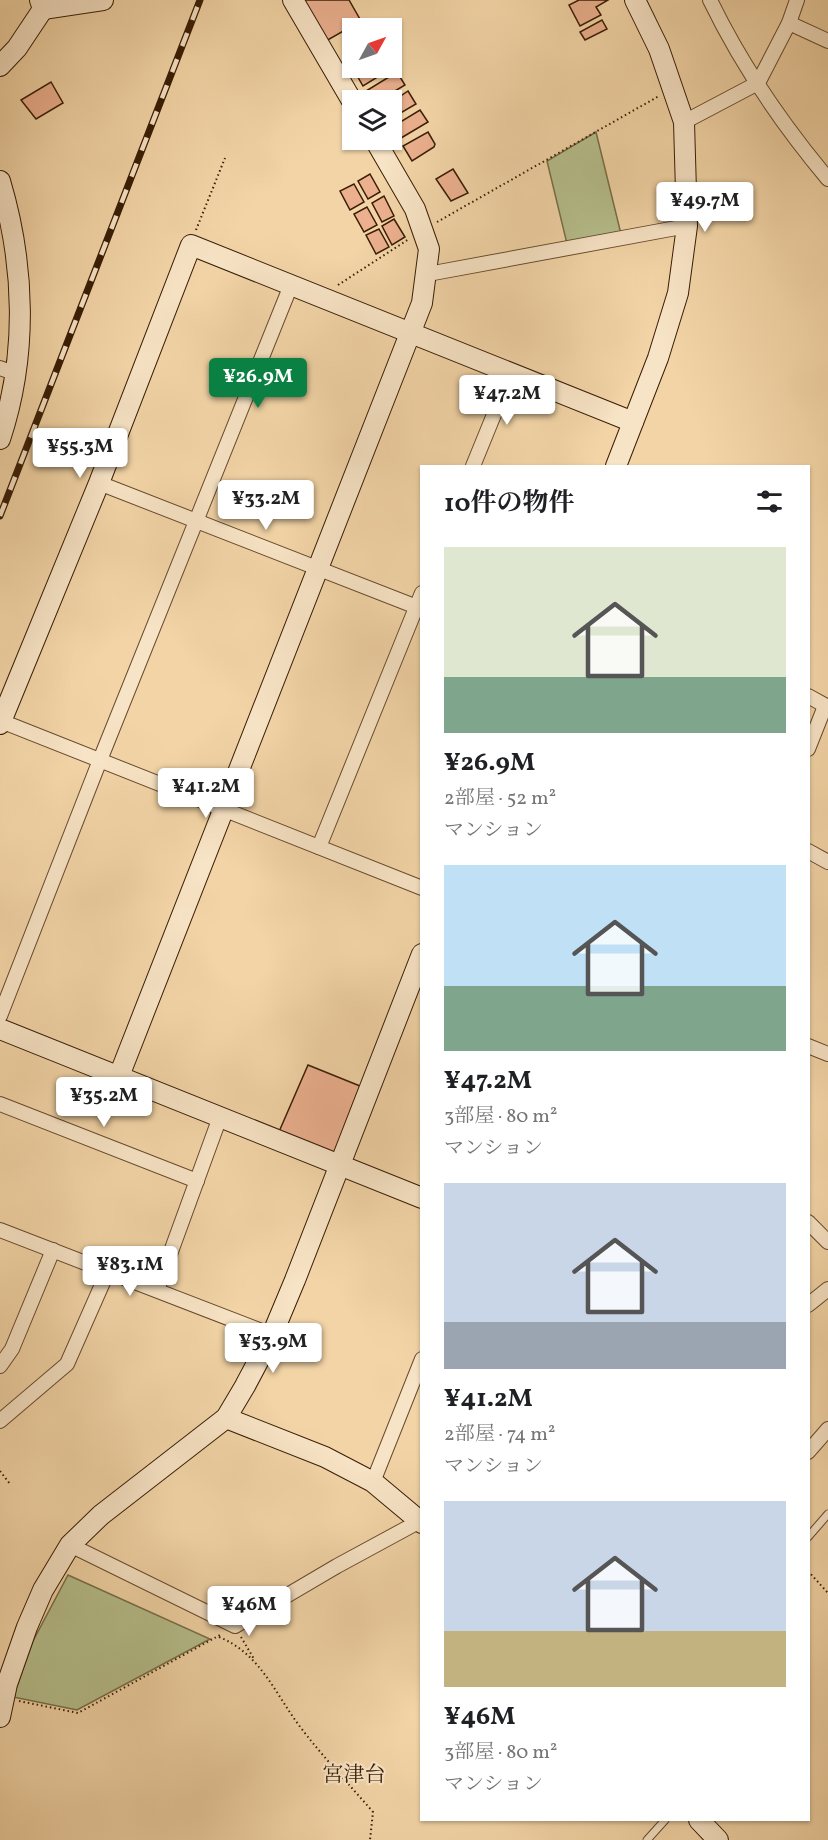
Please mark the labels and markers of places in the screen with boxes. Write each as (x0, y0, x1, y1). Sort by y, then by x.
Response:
pin: ¥49.7M (656, 182, 754, 233)
pin: ¥26.9M (209, 358, 307, 409)
pin: ¥47.2M (458, 375, 556, 426)
pin: ¥55.3M (31, 428, 129, 479)
pin: ¥33.2M (217, 480, 315, 531)
pin: ¥41.2M (157, 768, 255, 819)
pin: ¥35.2M (55, 1077, 153, 1128)
pin: ¥83.1M (81, 1246, 179, 1297)
pin: ¥53.9M (224, 1323, 322, 1374)
pin: ¥46M (213, 1586, 285, 1637)

